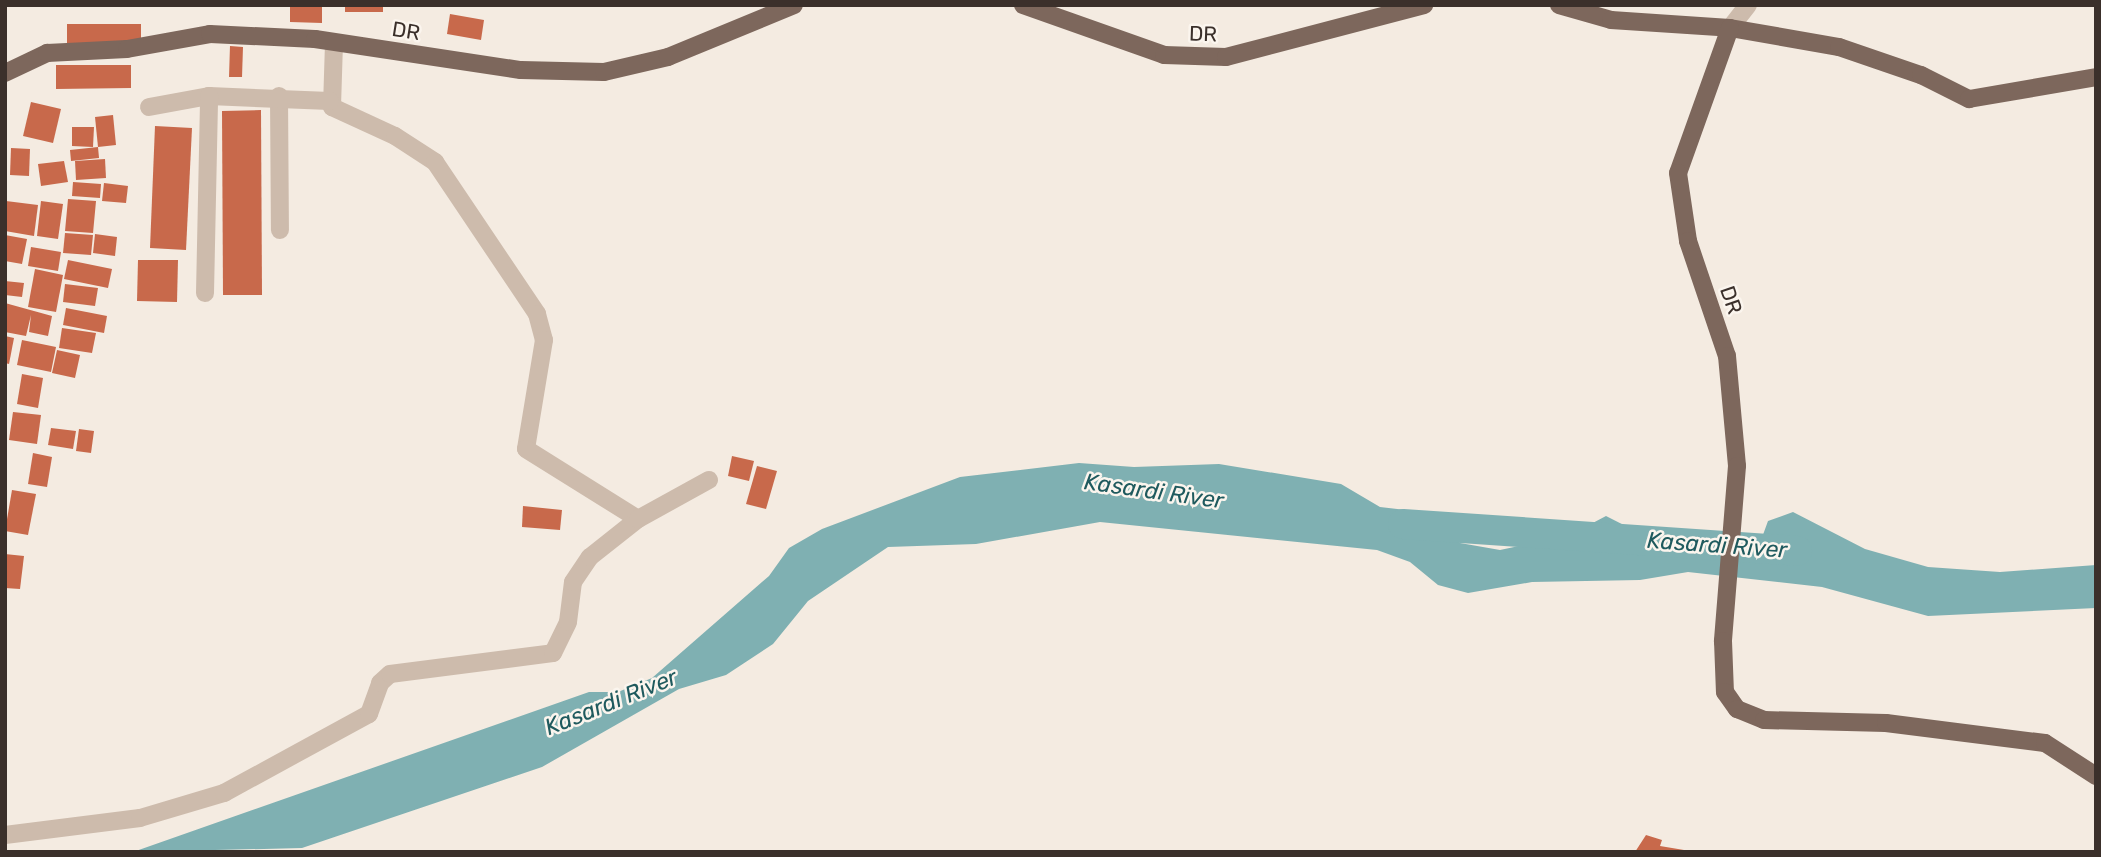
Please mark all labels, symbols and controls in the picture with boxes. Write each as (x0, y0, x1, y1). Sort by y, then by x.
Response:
street label: DR (390, 16, 422, 46)
street label: DR (1188, 21, 1218, 47)
street label: DR (1714, 283, 1748, 317)
water label: Kasardi River (1083, 468, 1225, 514)
water label: Kasardi River (1646, 526, 1788, 564)
water label: Kasardi River (541, 663, 681, 741)

